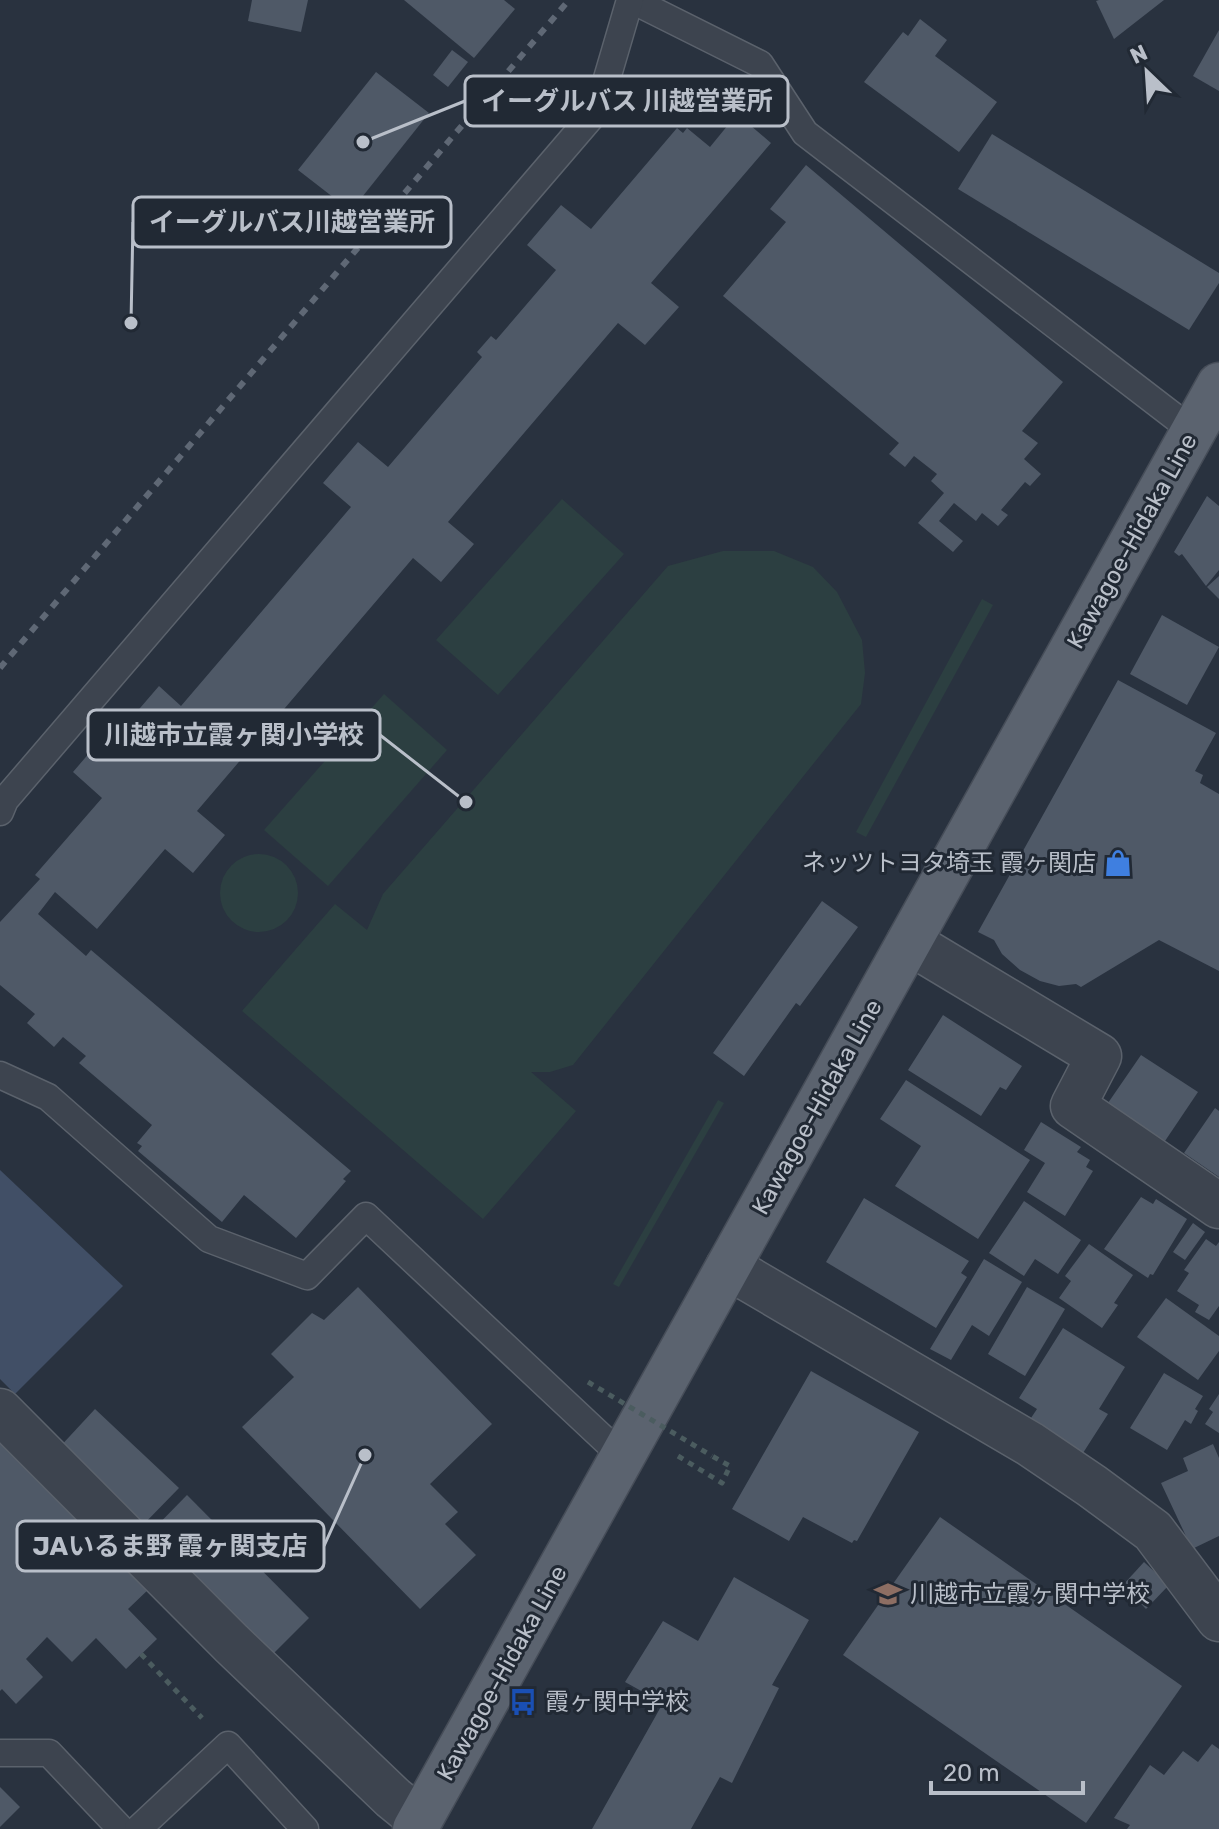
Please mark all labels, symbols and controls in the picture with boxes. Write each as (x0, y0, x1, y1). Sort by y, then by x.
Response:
north arrow (1107, 32, 1187, 112)
text: N (1126, 39, 1152, 70)
callout: イーグルバス 川越営業所 (465, 76, 788, 126)
text: イーグルバス 川越営業所 (481, 86, 773, 117)
callout: イーグルバス川越営業所 (133, 197, 451, 247)
text: イーグルバス川越営業所 (149, 207, 435, 238)
street label: Kawagoe-Hidaka Line (1061, 429, 1203, 653)
callout: 川越市立霞ヶ関小学校 (88, 710, 380, 760)
text: 川越市立霞ヶ関小学校 (104, 720, 364, 751)
shop icon: ネッツトヨタ埼玉 霞ヶ関店 (1103, 848, 1133, 878)
place label: ネッツトヨタ埼玉 霞ヶ関店 (802, 849, 1096, 877)
street label: Kawagoe-Hidaka Line (746, 995, 888, 1219)
callout: JAいるま野 霞ヶ関支店 (17, 1521, 324, 1571)
text: JAいるま野 霞ヶ関支店 (32, 1531, 308, 1562)
street label: Kawagoe-Hidaka Line (431, 1561, 573, 1785)
school or university icon: 川越市立霞ヶ関中学校 (873, 1579, 903, 1609)
place label: 川越市立霞ヶ関中学校 (910, 1580, 1150, 1608)
bus stop icon: 霞ヶ関中学校 (508, 1687, 538, 1717)
place label: 霞ヶ関中学校 (545, 1688, 689, 1716)
scale bar (931, 1745, 1083, 1795)
text: 20 m (943, 1759, 1000, 1787)

